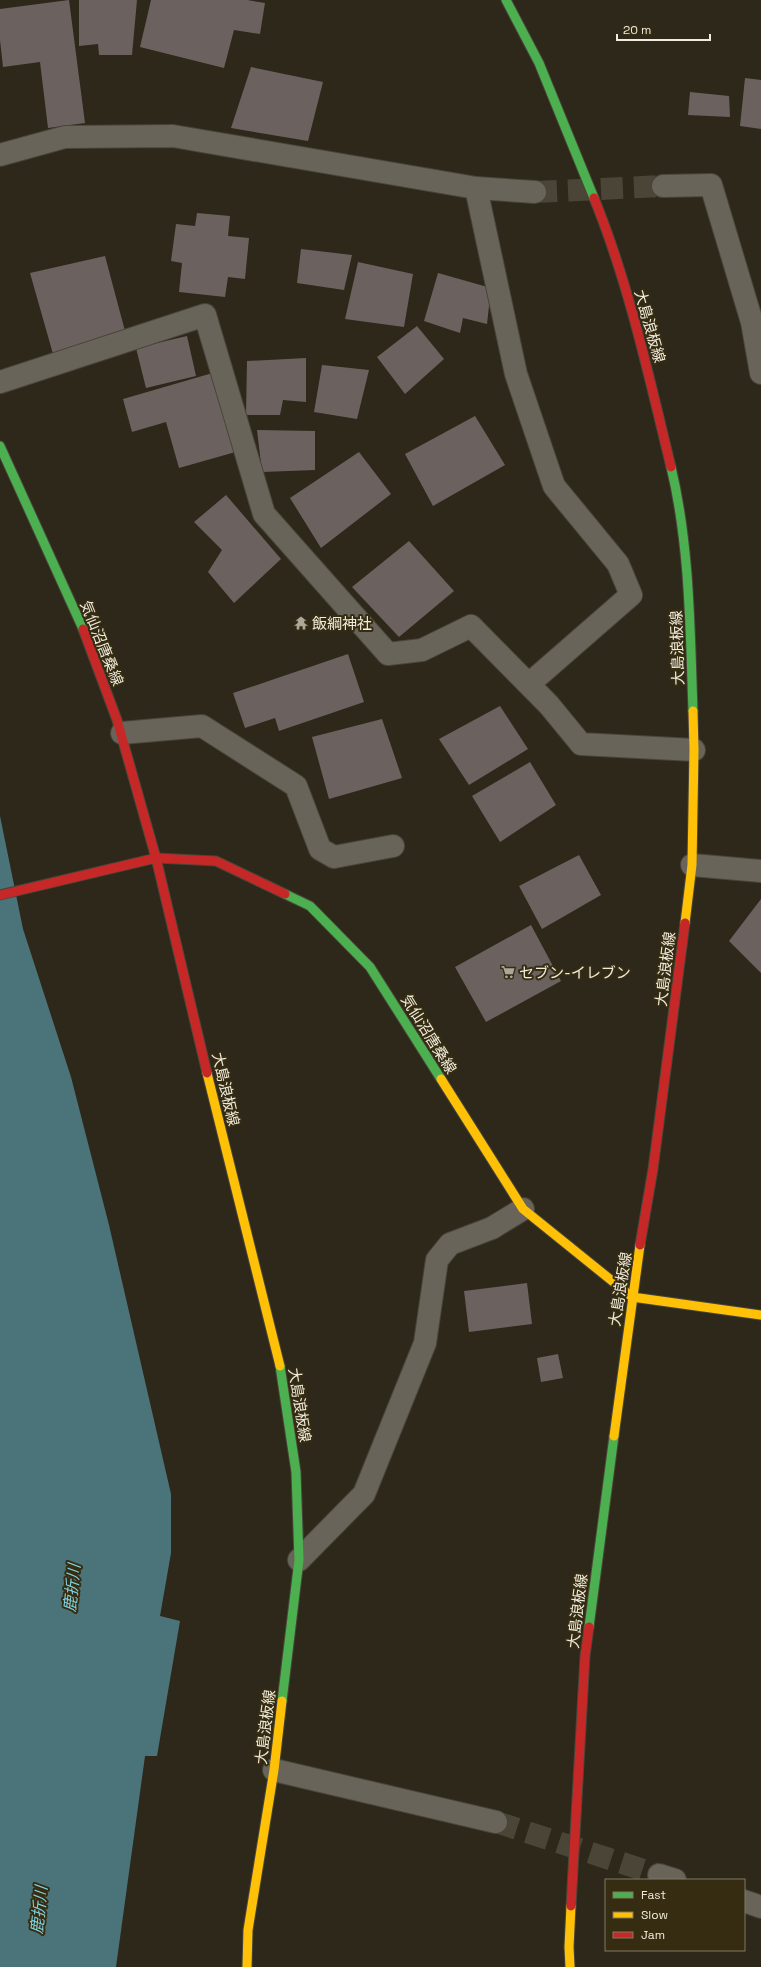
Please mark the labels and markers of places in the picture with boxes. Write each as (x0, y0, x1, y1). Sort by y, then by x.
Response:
place label: 飯綱神社 (312, 614, 372, 633)
temple icon: 飯綱神社 (293, 615, 309, 631)
place label: セブン-イレブン (519, 963, 631, 982)
supermarket icon: セブン-イレブン (500, 964, 516, 980)

